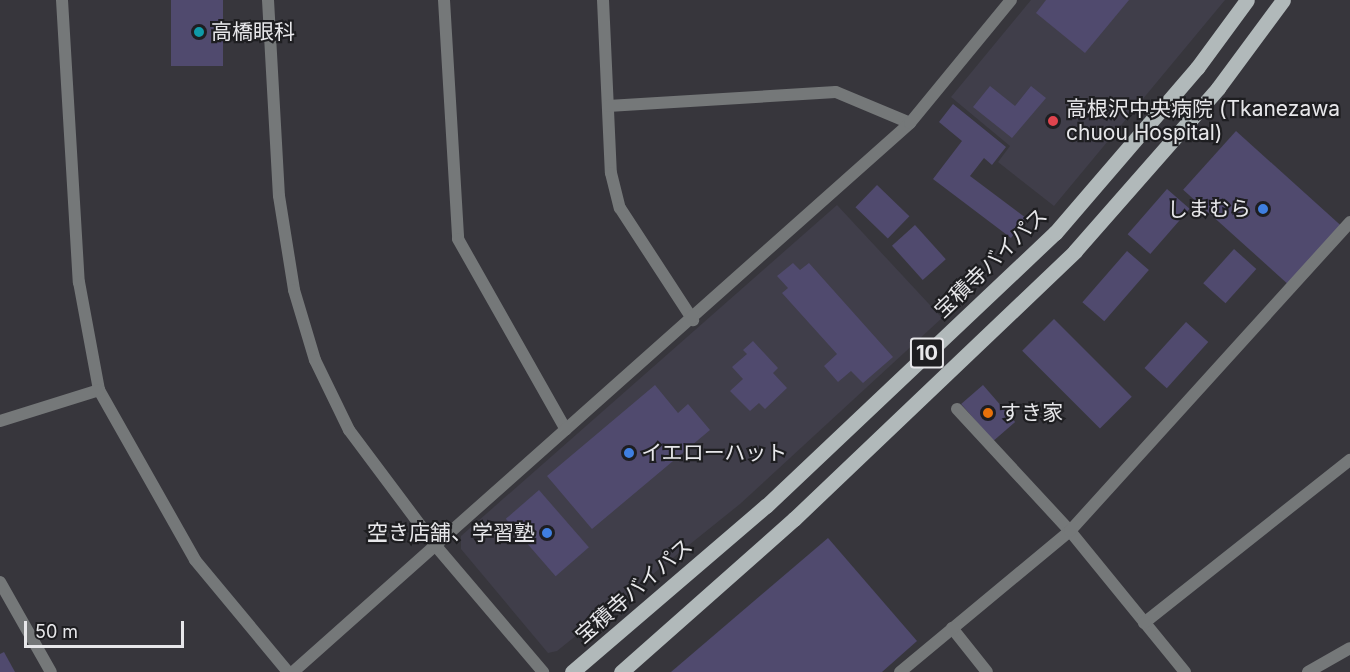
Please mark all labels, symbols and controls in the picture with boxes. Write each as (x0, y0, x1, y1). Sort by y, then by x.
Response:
place label: 高橋眼科 (211, 19, 295, 45)
marker: 高橋眼科 (192, 25, 206, 39)
place label: 高根沢中央病院 (Tkanezawa chuou Hospital) (1066, 96, 1340, 146)
marker: 高根沢中央病院 (Tkanezawa chuou Hospital) (1044, 112, 1062, 130)
place label: しまむら (1167, 196, 1251, 222)
marker: しまむら (1256, 202, 1270, 216)
street label: 宝積寺バイパス (929, 203, 1053, 323)
road number: 10 (909, 336, 945, 370)
place label: すき家 (1000, 400, 1063, 426)
marker: すき家 (981, 406, 995, 420)
place label: イエローハット (641, 440, 788, 466)
marker: イエローハット (622, 446, 636, 460)
place label: 空き店舗、学習塾 (367, 520, 535, 546)
marker: 空き店舗、学習塾 (540, 526, 554, 540)
street label: 宝積寺バイパス (570, 533, 698, 649)
scale bar (27, 609, 188, 647)
text: 50 m (35, 621, 78, 642)

